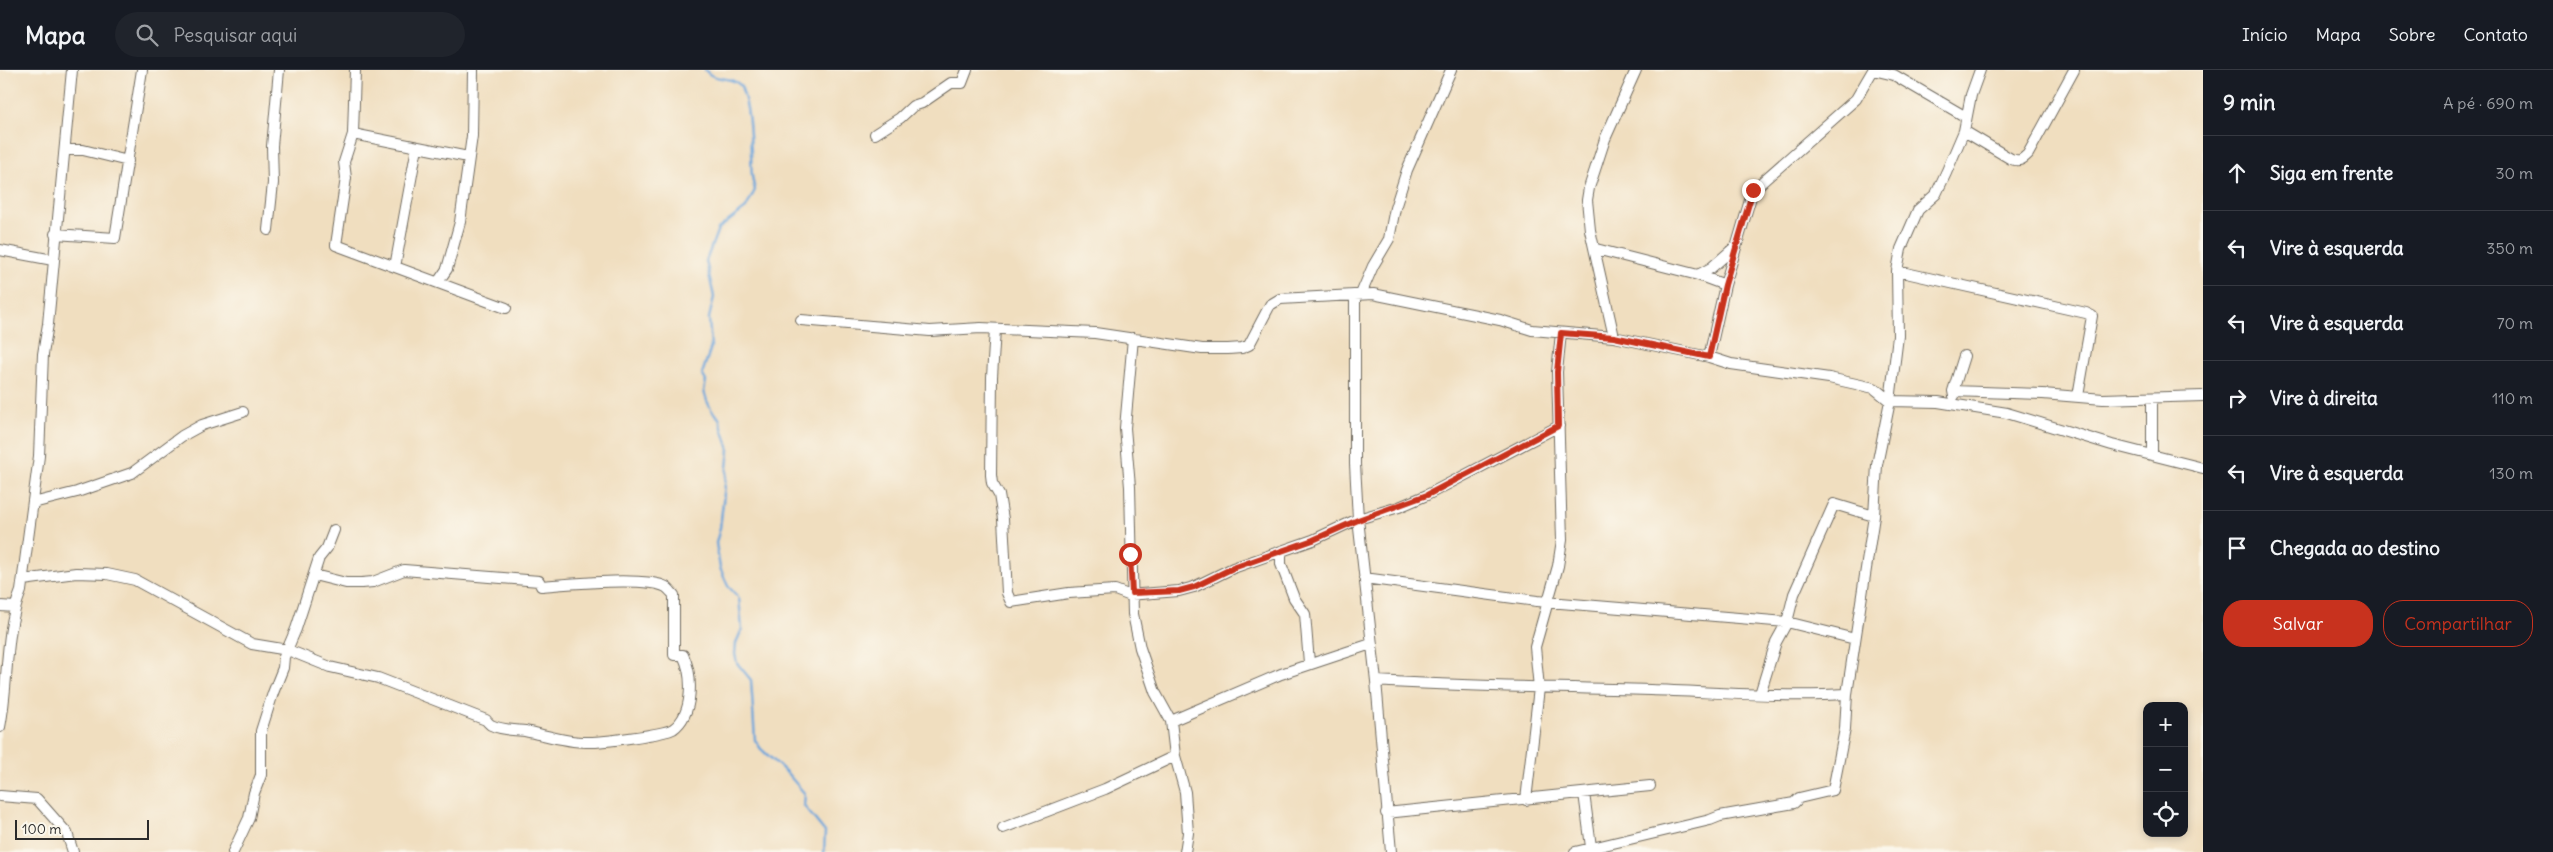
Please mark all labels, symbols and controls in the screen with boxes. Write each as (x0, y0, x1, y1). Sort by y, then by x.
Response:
search box (115, 12, 465, 57)
text: Mapa (25, 20, 85, 50)
icon: search (133, 21, 161, 49)
text: Pesquisar aqui (173, 23, 297, 47)
text: Início (2242, 23, 2288, 46)
text: Mapa (2316, 23, 2361, 46)
text: Sobre (2389, 23, 2435, 46)
text: Contato (2463, 23, 2528, 46)
text: 9 min (2223, 89, 2275, 116)
text: A pé · 690 m (2443, 93, 2533, 113)
icon: ahead (2223, 159, 2251, 187)
text: Siga em frente (2270, 161, 2393, 185)
text: 30 m (2496, 163, 2533, 183)
route end (1742, 179, 1765, 202)
icon: left (2223, 234, 2251, 262)
text: Vire à esquerda (2270, 236, 2404, 260)
text: 350 m (2486, 238, 2533, 258)
icon: left (2223, 309, 2251, 337)
text: Vire à esquerda (2270, 311, 2404, 335)
text: 70 m (2497, 313, 2533, 333)
icon: right (2223, 384, 2251, 412)
text: Vire à direita (2270, 386, 2378, 410)
text: 110 m (2492, 388, 2533, 408)
icon: left (2223, 459, 2251, 487)
text: Vire à esquerda (2270, 461, 2404, 485)
text: 130 m (2489, 463, 2533, 483)
icon: arrive (2223, 534, 2251, 562)
text: Chegada ao destino (2270, 536, 2440, 560)
route start (1119, 543, 1142, 566)
button: Salvar (2223, 600, 2373, 647)
button: Compartilhar (2383, 600, 2533, 647)
map controls (2143, 702, 2188, 837)
button: + (2143, 702, 2188, 747)
button: − (2143, 747, 2188, 792)
button: locate (2143, 792, 2188, 837)
scale bar (15, 817, 149, 840)
text: 100 m (22, 820, 62, 838)

